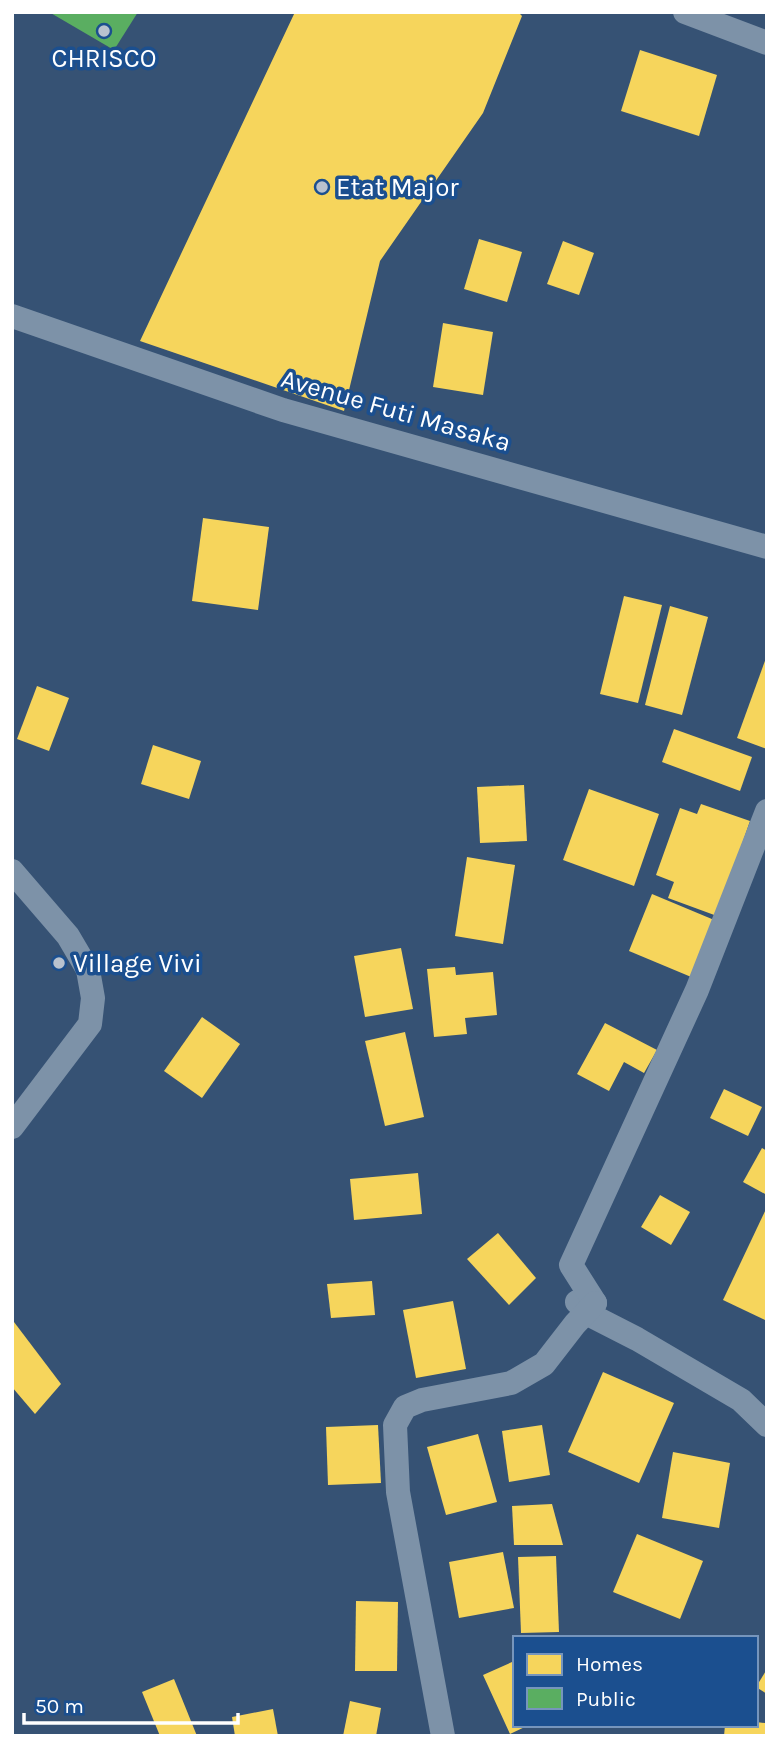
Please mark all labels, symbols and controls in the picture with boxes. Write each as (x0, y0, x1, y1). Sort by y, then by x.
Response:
marker: CHRISCO (96, 23, 112, 39)
place label: CHRISCO (52, 43, 156, 74)
place label: Etat Major (336, 172, 459, 203)
marker: Etat Major (314, 179, 330, 195)
street label: Avenue Futi Masaka (277, 363, 514, 458)
place label: Village Vivi (73, 948, 202, 979)
marker: Village Vivi (51, 955, 67, 971)
legend (513, 1636, 758, 1727)
text: Homes (576, 1652, 643, 1676)
scale bar (24, 1682, 238, 1726)
text: Public (576, 1687, 636, 1711)
text: 50 m (35, 1694, 84, 1718)

